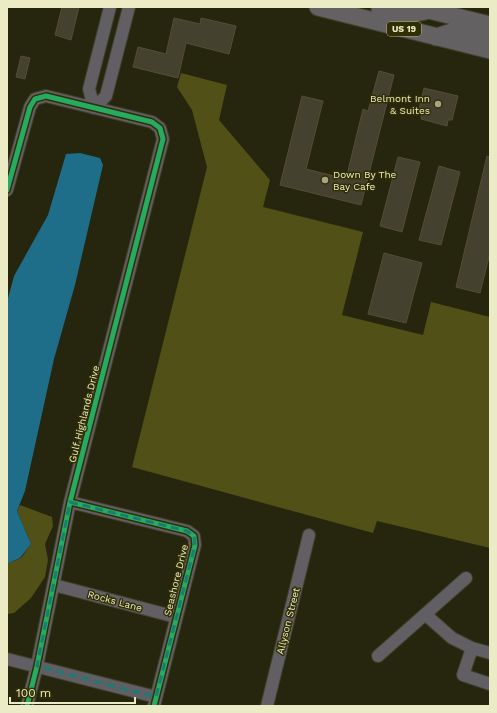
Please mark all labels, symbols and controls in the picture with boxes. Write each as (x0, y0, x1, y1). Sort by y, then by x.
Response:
road number: US 19 (387, 22, 421, 36)
place label: Belmont Inn & Suites (370, 93, 430, 116)
marker: Belmont Inn & Suites (433, 99, 443, 109)
place label: Down By The Bay Cafe (333, 169, 397, 192)
marker: Down By The Bay Cafe (320, 175, 330, 185)
street label: Gulf Highlands Drive (67, 364, 101, 464)
street label: Seashore Drive (162, 543, 190, 617)
street label: Allyson Street (274, 586, 302, 656)
street label: Rocks Lane (87, 588, 144, 614)
scale bar (10, 679, 135, 705)
text: 100 m (16, 686, 51, 700)

